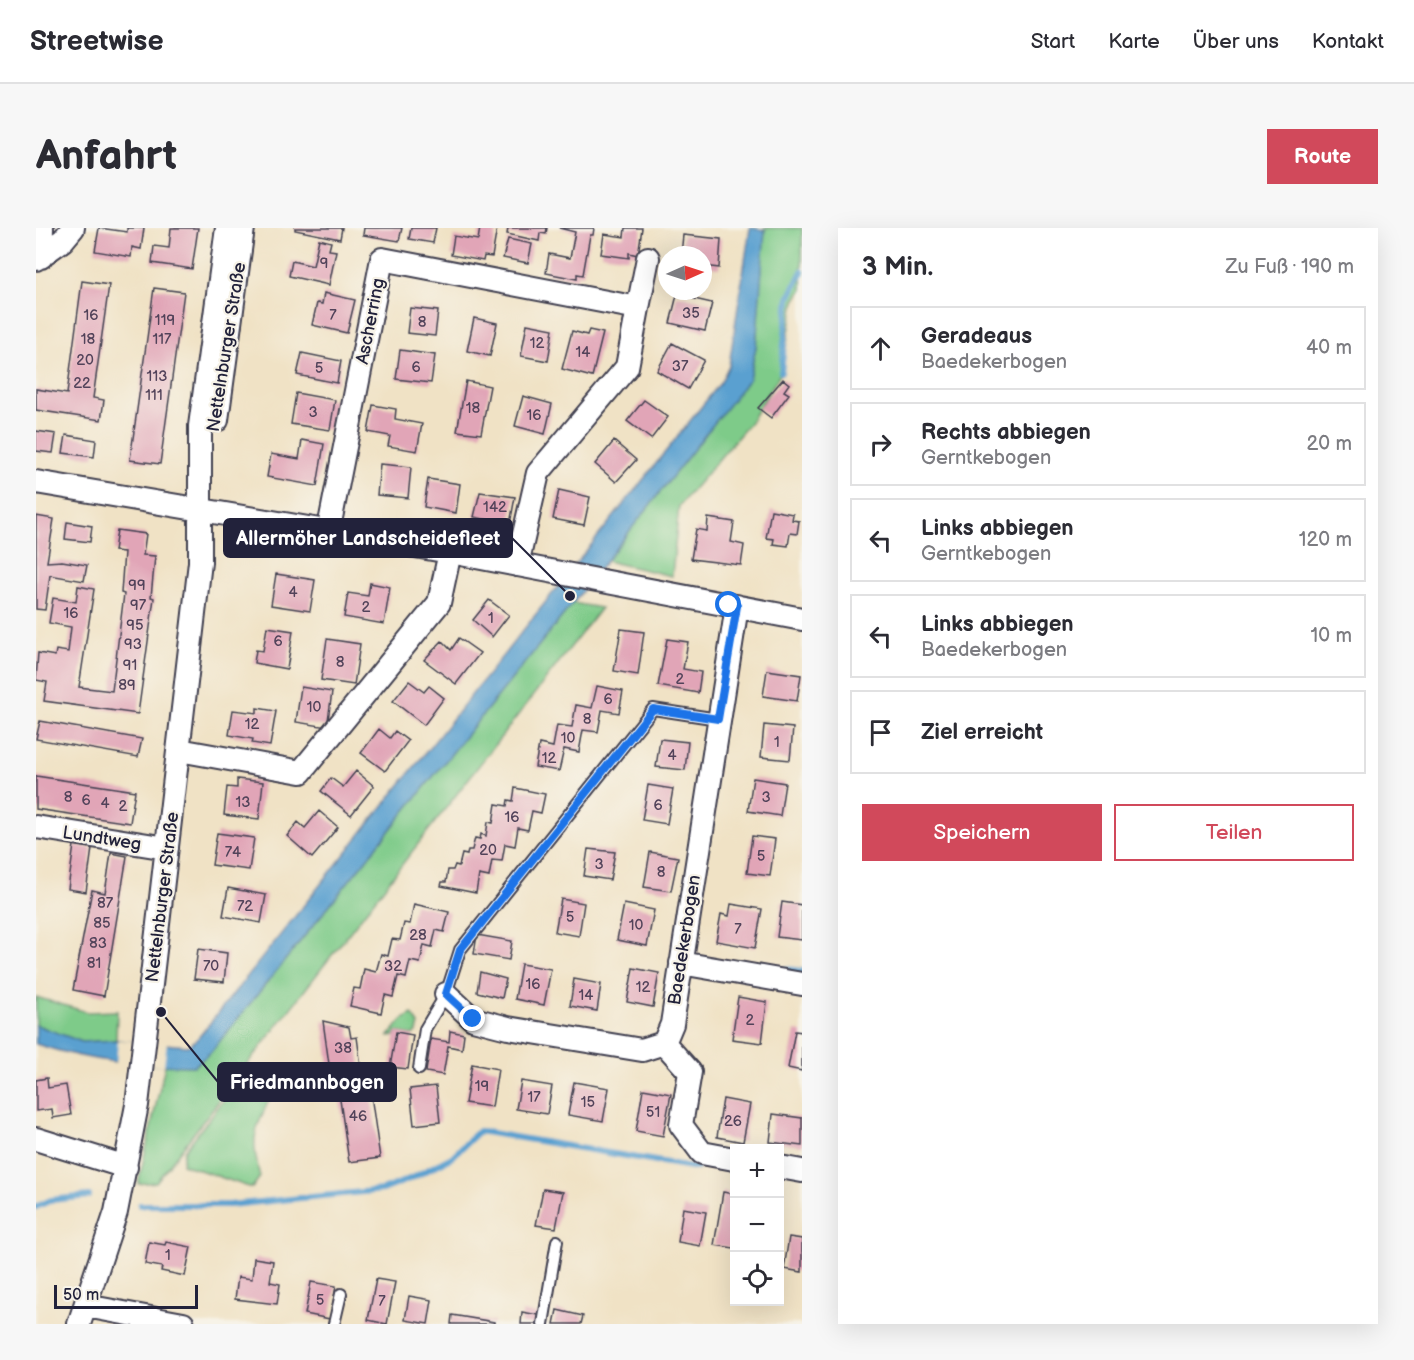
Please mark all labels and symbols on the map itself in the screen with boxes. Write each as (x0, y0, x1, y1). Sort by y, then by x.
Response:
north arrow (658, 246, 712, 300)
house number: 9 (320, 254, 328, 273)
street label: Nettelnburger Straße (203, 260, 250, 433)
street label: Ascherring (352, 276, 389, 366)
house number: 35 (682, 304, 700, 323)
house number: 16 (84, 306, 98, 325)
house number: 7 (329, 306, 337, 325)
house number: 119 (155, 311, 175, 330)
house number: 8 (418, 313, 427, 332)
house number: 18 (81, 330, 96, 349)
house number: 117 (153, 330, 172, 349)
house number: 12 (530, 334, 544, 353)
house number: 14 (576, 343, 590, 362)
house number: 20 (76, 351, 94, 370)
house number: 37 (672, 357, 689, 376)
house number: 6 (411, 358, 421, 377)
house number: 5 (315, 359, 323, 378)
house number: 113 (147, 367, 167, 386)
house number: 22 (73, 374, 91, 393)
house number: 111 (145, 386, 163, 405)
house number: 18 (466, 399, 481, 418)
house number: 3 (308, 403, 318, 422)
house number: 16 (527, 406, 541, 425)
house number: 142 (483, 498, 507, 517)
callout: Allermöher Landscheidefleet (224, 519, 512, 557)
text: Allermöher Landscheidefleet (235, 527, 500, 551)
house number: 99 (128, 576, 146, 595)
house number: 4 (288, 583, 298, 602)
route start (715, 591, 741, 617)
house number: 97 (130, 596, 147, 615)
house number: 2 (362, 598, 371, 617)
house number: 16 (64, 604, 78, 623)
house number: 1 (488, 609, 494, 628)
house number: 95 (126, 616, 144, 635)
house number: 6 (273, 632, 283, 651)
house number: 93 (124, 635, 142, 654)
house number: 8 (336, 653, 345, 672)
house number: 91 (123, 656, 137, 675)
house number: 2 (676, 670, 685, 689)
house number: 89 (118, 676, 136, 695)
house number: 6 (603, 690, 613, 709)
house number: 10 (307, 698, 321, 717)
house number: 8 (583, 710, 592, 729)
house number: 12 (245, 715, 259, 734)
house number: 10 (561, 729, 575, 748)
house number: 1 (774, 733, 780, 752)
house number: 4 (667, 746, 677, 765)
house number: 12 (542, 749, 556, 768)
house number: 8 (64, 788, 73, 807)
house number: 3 (761, 788, 771, 807)
house number: 6 (81, 791, 91, 810)
house number: 13 (235, 793, 251, 812)
house number: 4 (100, 794, 110, 813)
house number: 6 (653, 796, 663, 815)
house number: 2 (119, 797, 128, 816)
house number: 16 (505, 808, 519, 827)
street label: Nettelnburger Straße (142, 810, 183, 983)
street label: Lundtweg (61, 822, 143, 855)
house number: 20 (479, 841, 497, 860)
house number: 74 (225, 843, 241, 862)
house number: 5 (757, 847, 765, 866)
house number: 3 (594, 855, 604, 874)
house number: 8 (657, 863, 666, 882)
street label: Baedekerbogen (664, 874, 705, 1007)
house number: 87 (97, 894, 114, 913)
house number: 72 (237, 897, 253, 916)
house number: 5 (566, 908, 574, 927)
house number: 85 (93, 914, 111, 933)
house number: 10 (629, 916, 643, 935)
house number: 7 (734, 920, 742, 939)
house number: 28 (409, 926, 427, 945)
house number: 83 (89, 934, 107, 953)
house number: 81 (87, 954, 101, 973)
house number: 70 (203, 957, 219, 976)
house number: 32 (384, 957, 402, 976)
house number: 16 (526, 975, 540, 994)
house number: 12 (636, 978, 650, 997)
house number: 14 (579, 986, 593, 1005)
route end (459, 1005, 485, 1031)
house number: 2 (746, 1011, 755, 1030)
house number: 38 (334, 1039, 352, 1058)
callout: Friedmannbogen (218, 1063, 396, 1101)
text: Friedmannbogen (230, 1071, 384, 1095)
house number: 19 (475, 1077, 489, 1096)
house number: 17 (527, 1088, 541, 1107)
house number: 15 (581, 1093, 595, 1112)
house number: 51 (646, 1103, 660, 1122)
house number: 46 (349, 1107, 367, 1126)
house number: 26 (724, 1112, 742, 1131)
house number: 1 (165, 1246, 171, 1265)
scale bar (54, 1282, 198, 1310)
house number: 5 (316, 1291, 324, 1310)
house number: 7 (378, 1292, 386, 1311)

